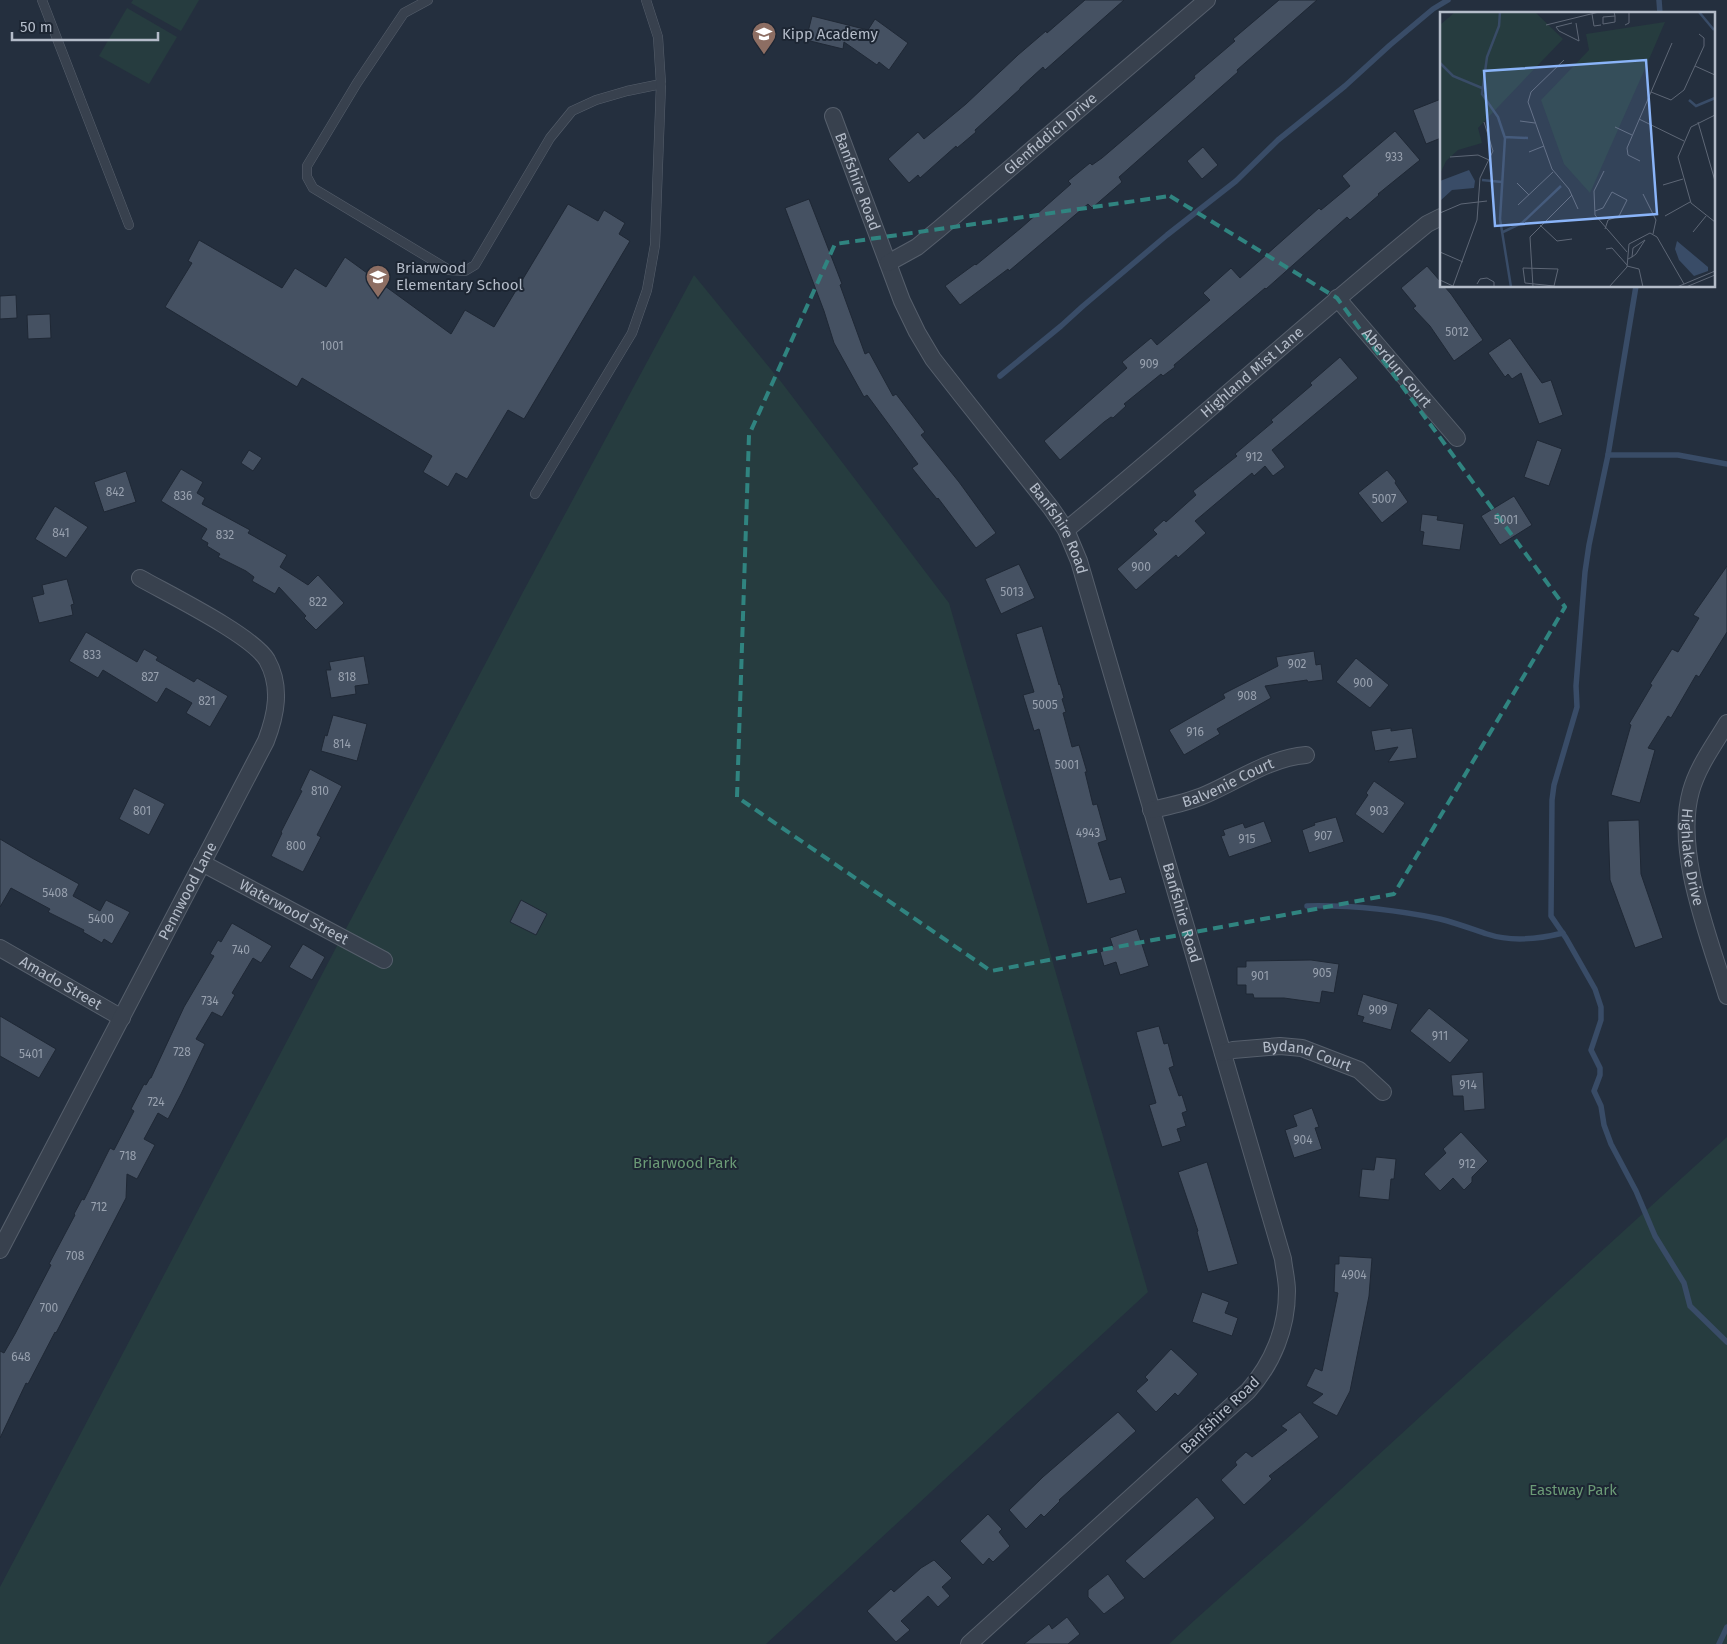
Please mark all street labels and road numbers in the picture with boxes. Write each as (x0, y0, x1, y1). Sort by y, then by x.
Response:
street label: Glenfiddich Drive (1000, 89, 1101, 179)
street label: Banfshire Road (831, 130, 884, 233)
street label: Highland Mist Lane (1197, 323, 1307, 421)
street label: Aberdun Court (1358, 325, 1436, 411)
street label: Banfshire Road (1025, 479, 1091, 576)
street label: Balvenie Court (1180, 754, 1277, 811)
street label: Highlake Drive (1677, 807, 1708, 908)
street label: Pennwood Lane (155, 839, 221, 943)
street label: Banfshire Road (1159, 861, 1205, 965)
street label: Waterwood Street (236, 875, 352, 949)
street label: Amado Street (16, 952, 106, 1014)
street label: Bydand Court (1262, 1037, 1355, 1075)
street label: Banfshire Road (1177, 1373, 1263, 1457)

